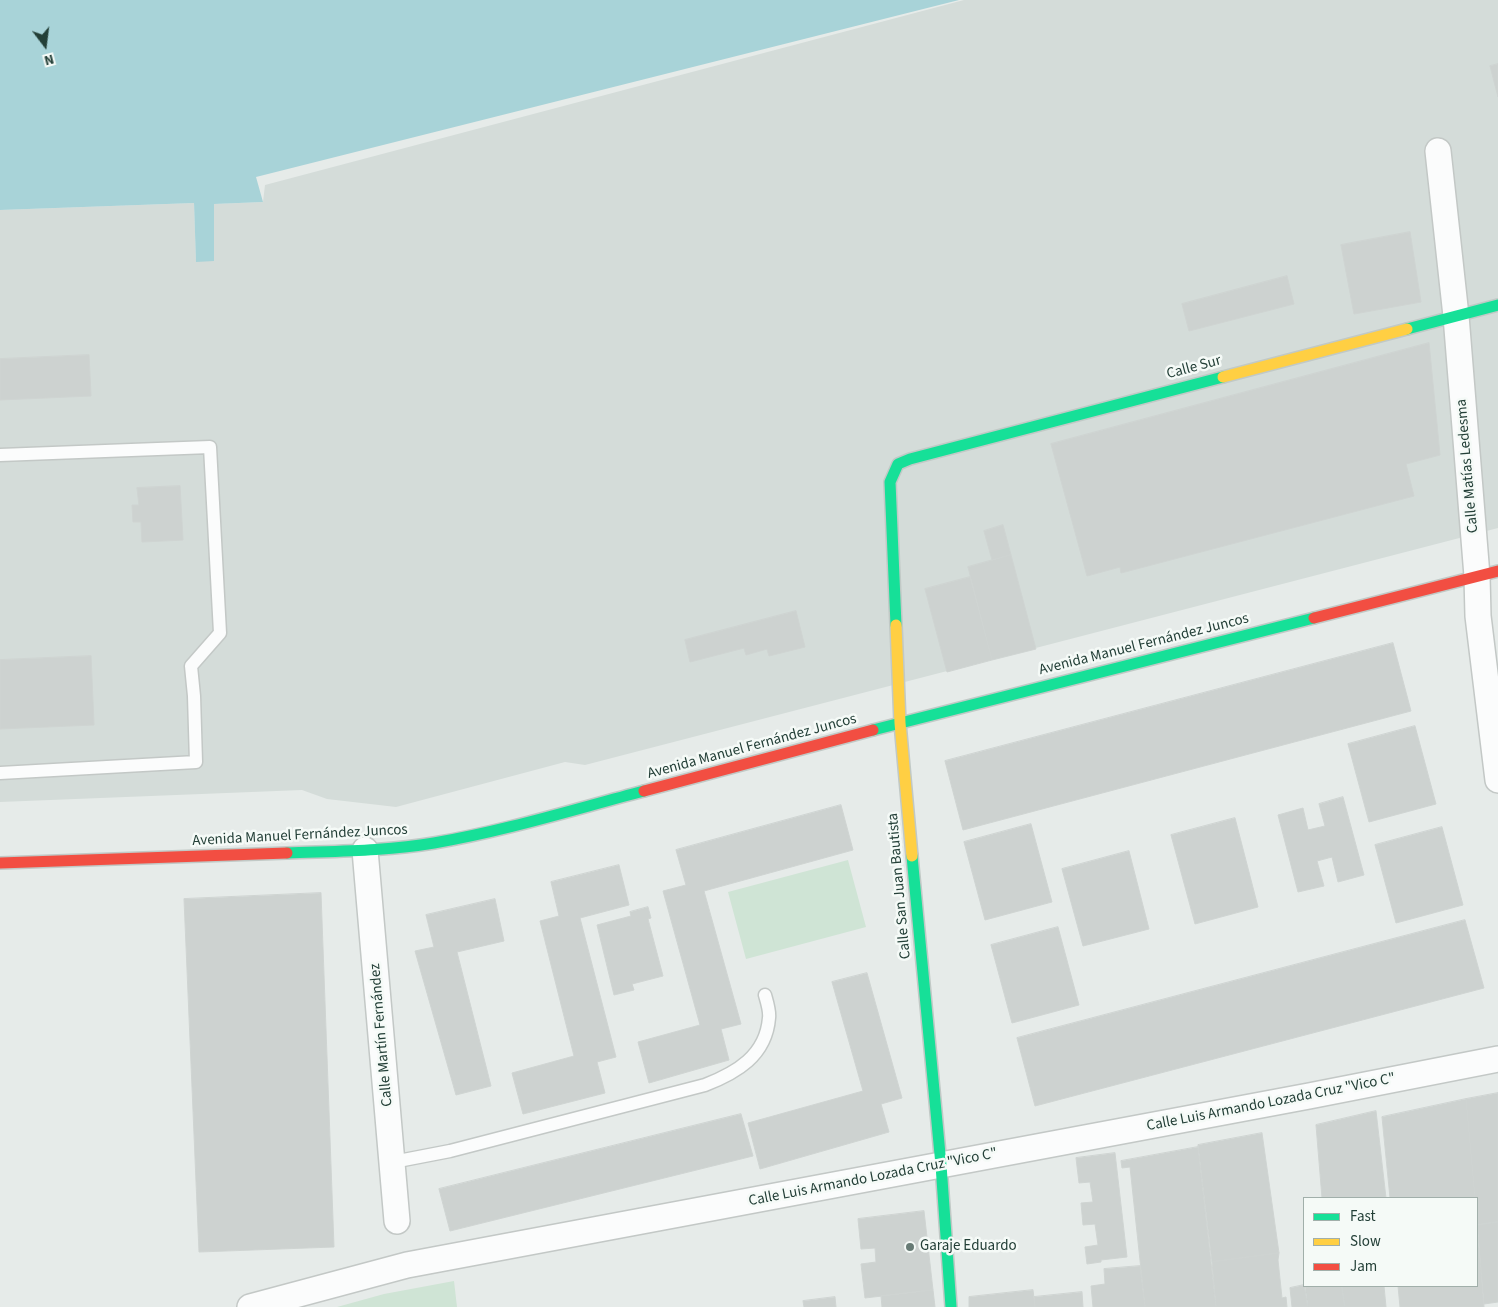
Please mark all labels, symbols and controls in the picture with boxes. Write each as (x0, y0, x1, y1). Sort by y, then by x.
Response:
north arrow (20, 20, 70, 70)
text: N (42, 49, 56, 70)
street label: Calle Sur (1165, 352, 1223, 384)
street label: Calle Matías Ledesma (1453, 398, 1483, 534)
street label: Avenida Manuel Fernández Juncos (1037, 610, 1251, 680)
street label: Avenida Manuel Fernández Juncos (645, 710, 859, 784)
street label: Calle San Juan Bautista (885, 812, 915, 960)
street label: Avenida Manuel Fernández Juncos (192, 821, 408, 851)
street label: Calle Martín Fernández (367, 963, 397, 1107)
street label: Calle Luis Armando Lozada Cruz "Vico C" (1145, 1070, 1397, 1136)
street label: Calle Luis Armando Lozada Cruz "Vico C" (747, 1145, 999, 1211)
legend (1303, 1197, 1478, 1287)
text: Fast (1350, 1206, 1376, 1227)
text: Slow (1350, 1231, 1381, 1252)
place label: Garaje Eduardo (920, 1238, 1017, 1256)
marker: Garaje Eduardo (904, 1241, 916, 1253)
text: Jam (1350, 1256, 1377, 1277)

